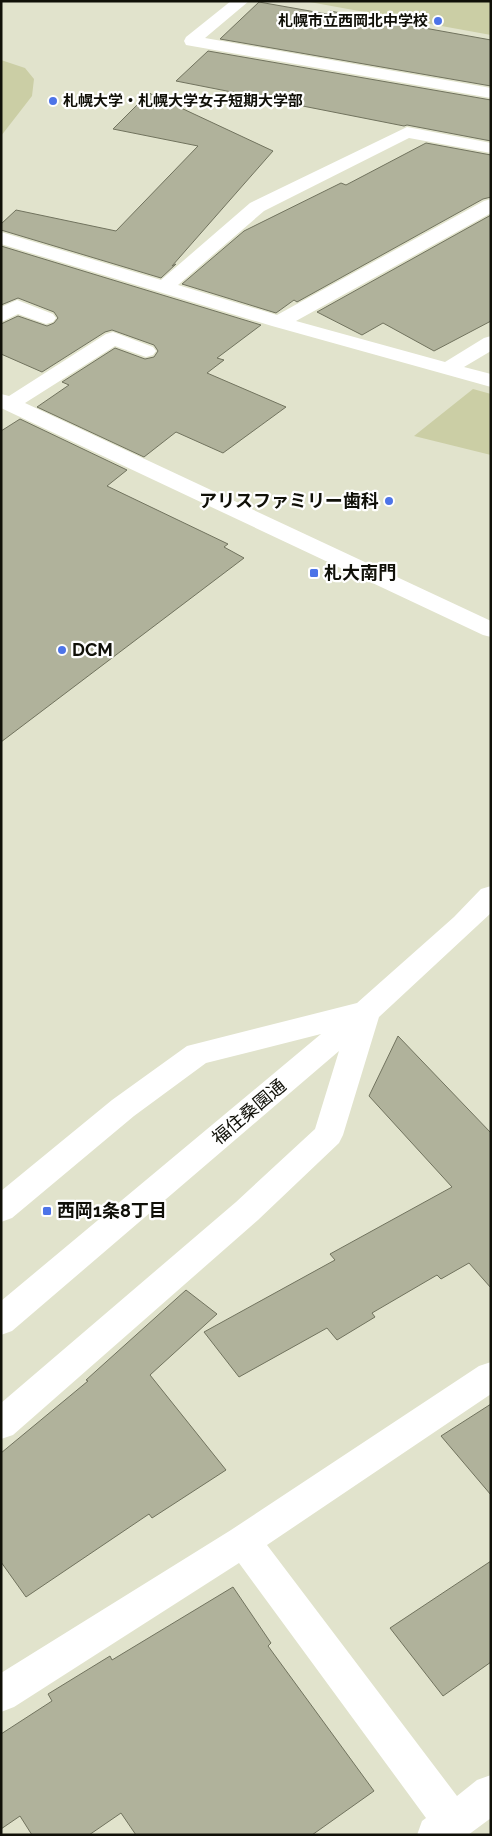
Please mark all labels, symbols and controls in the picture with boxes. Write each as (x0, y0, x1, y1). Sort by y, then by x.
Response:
place label: 札幌市立西岡北中学校 (278, 12, 428, 30)
marker: 札幌市立西岡北中学校 (432, 15, 444, 27)
place label: 札幌大学・札幌大学女子短期大学部 (63, 92, 303, 110)
marker: 札幌大学・札幌大学女子短期大学部 (47, 95, 59, 107)
place label: アリスファミリー歯科 (199, 490, 379, 511)
marker: アリスファミリー歯科 (383, 495, 395, 507)
place label: 札大南門 (324, 562, 396, 583)
marker: 札大南門 (308, 567, 320, 579)
place label: DCM (72, 639, 113, 660)
marker: DCM (56, 644, 68, 656)
street label: 福住桑園通 (207, 1075, 290, 1149)
place label: 西岡1条8丁目 (57, 1200, 167, 1221)
marker: 西岡1条8丁目 (41, 1205, 53, 1217)

